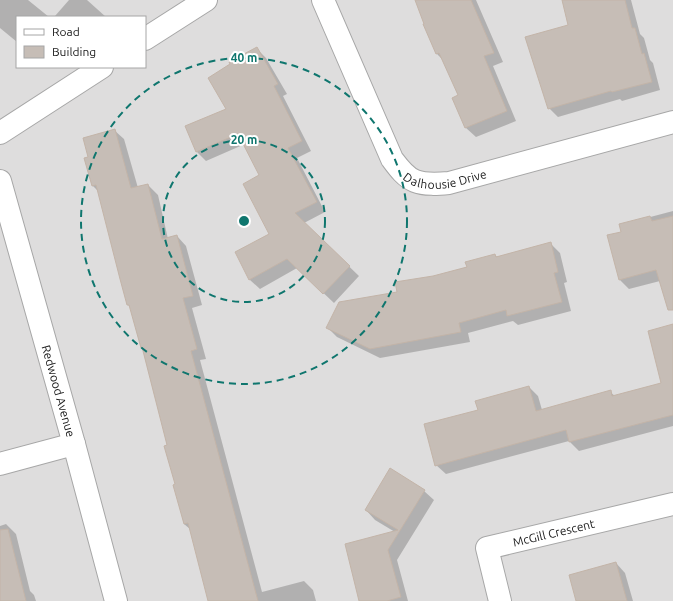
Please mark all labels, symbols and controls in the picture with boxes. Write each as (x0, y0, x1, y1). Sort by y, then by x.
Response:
legend (16, 16, 146, 68)
text: Road (52, 25, 80, 38)
text: Building (52, 45, 96, 58)
text: 40 m (231, 51, 257, 64)
text: 20 m (231, 133, 257, 146)
street label: Dalhousie Drive (401, 167, 488, 190)
centre of rings (237, 214, 251, 228)
street label: Redwood Avenue (40, 343, 78, 438)
street label: McGill Crescent (511, 516, 596, 548)

